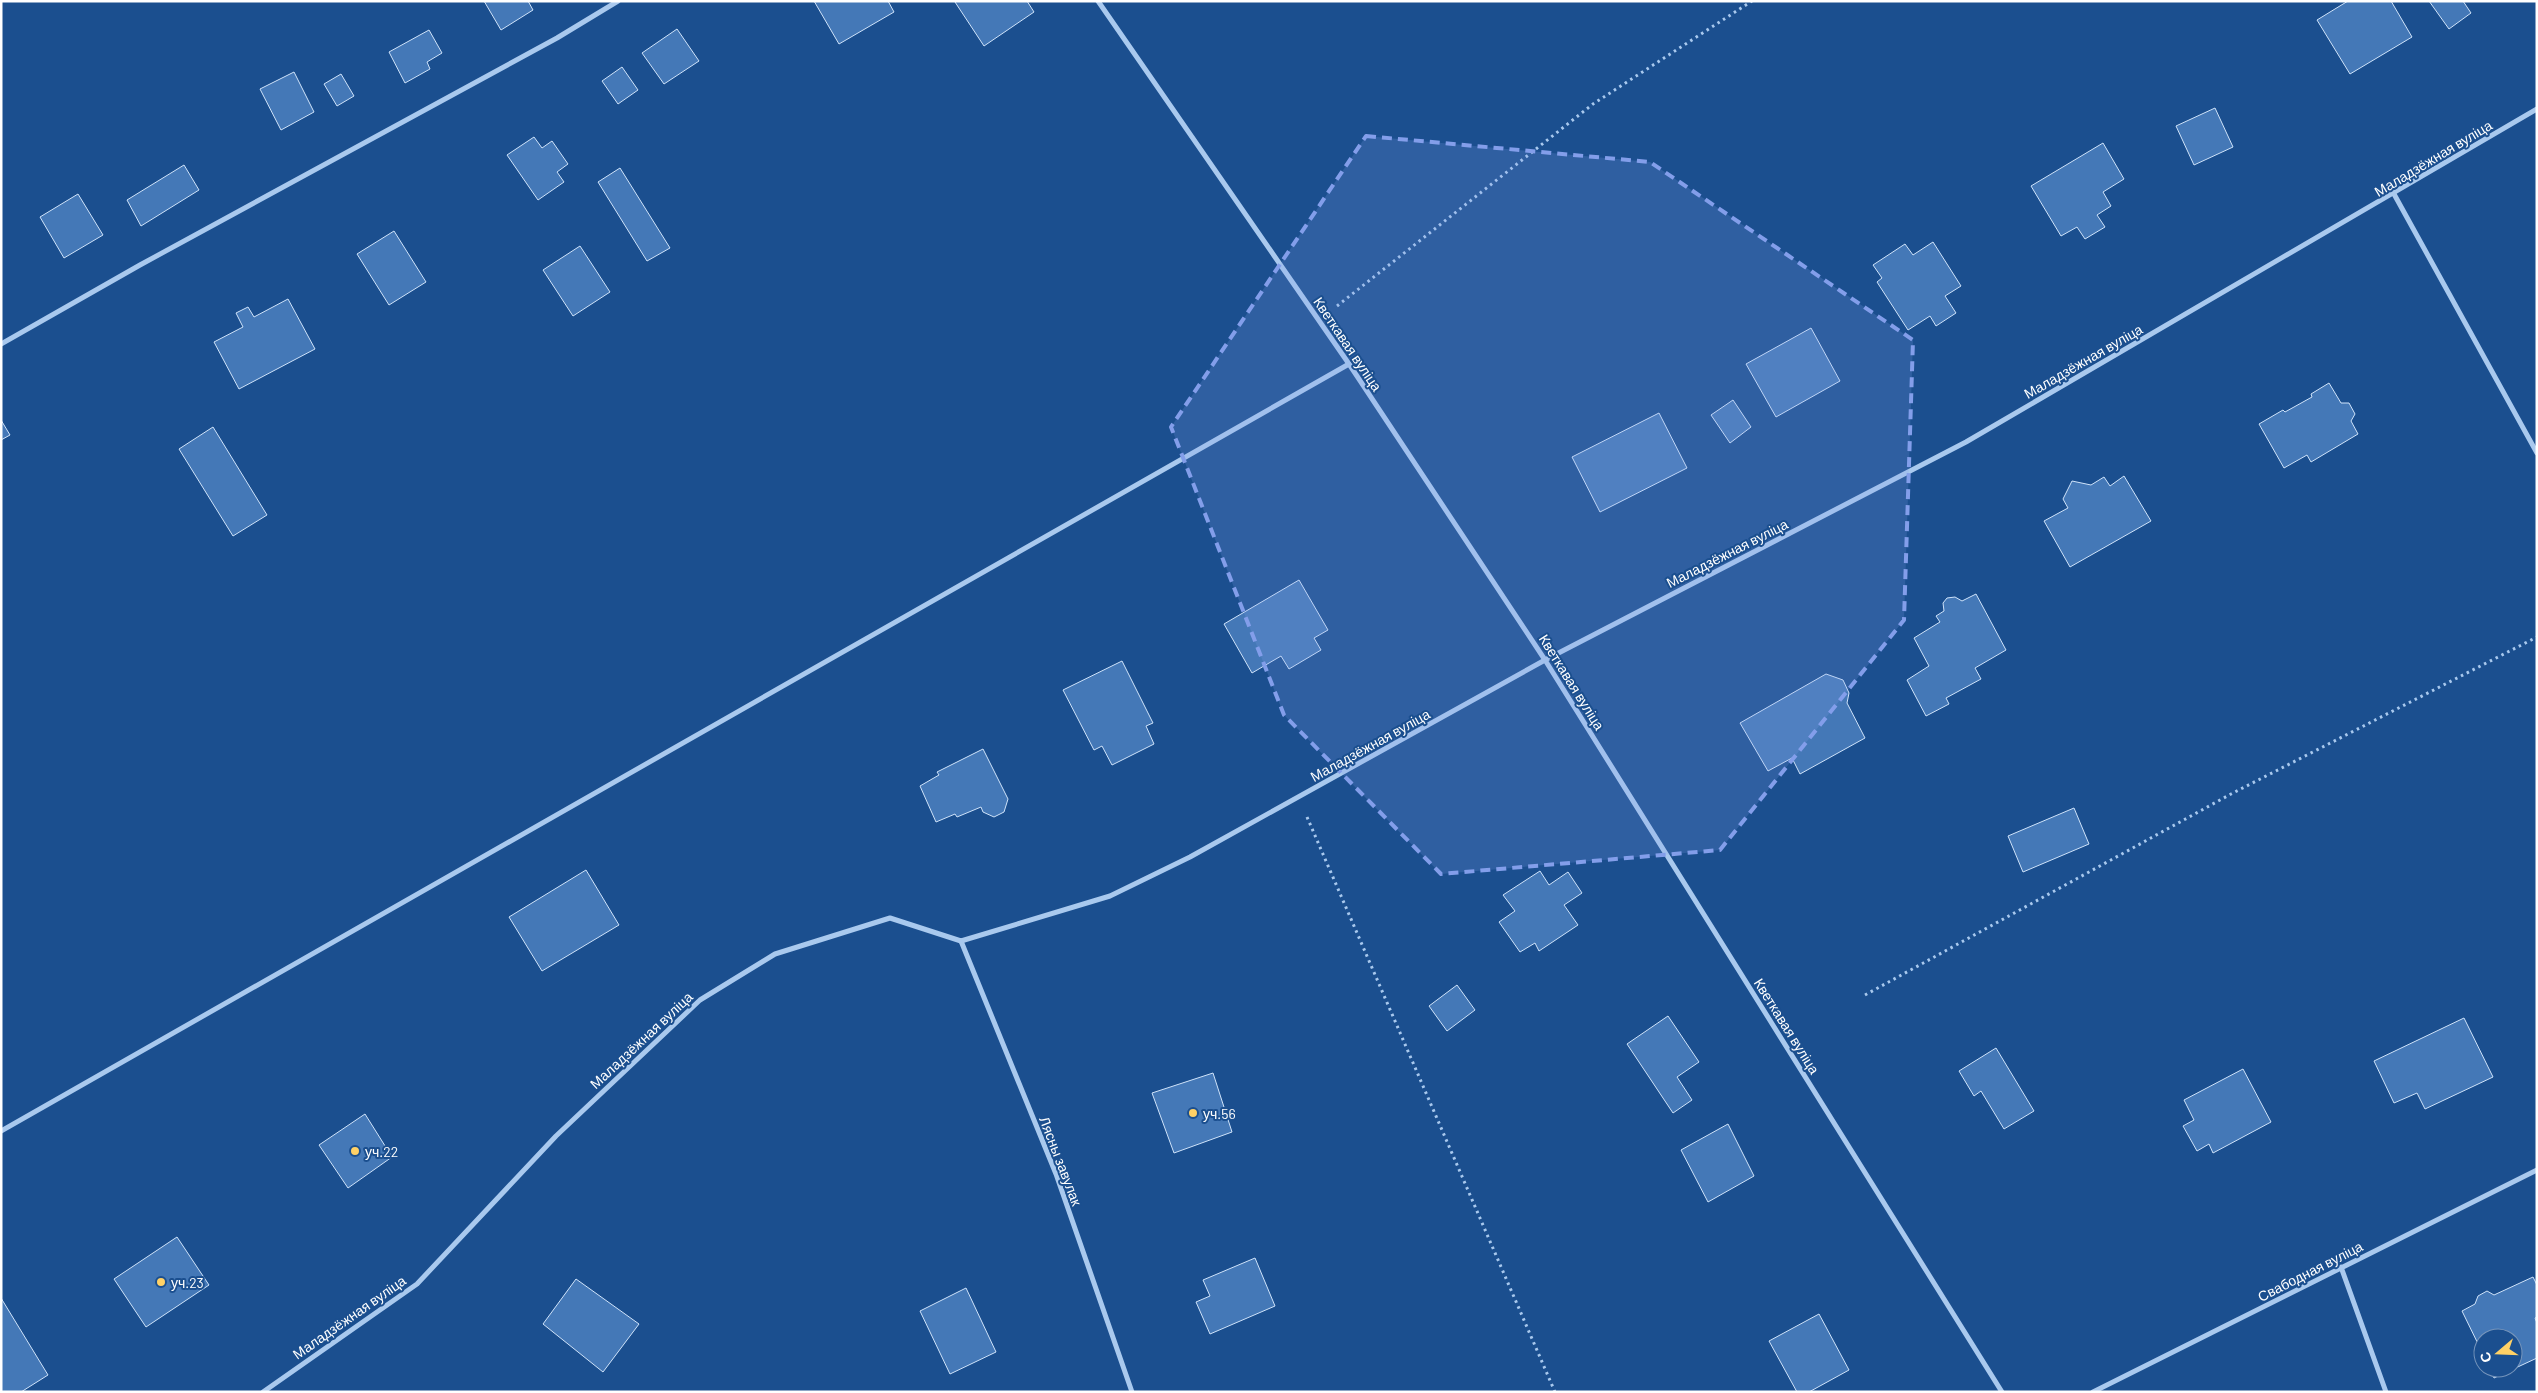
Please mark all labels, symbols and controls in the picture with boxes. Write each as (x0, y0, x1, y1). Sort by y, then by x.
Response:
street label: Маладзёжная вуліца (2371, 116, 2495, 200)
street label: Кветкавая вуліца (1310, 294, 1386, 394)
street label: Маладзёжная вуліца (2021, 320, 2146, 402)
street label: Маладзёжная вуліца (1663, 515, 1791, 591)
street label: Кветкавая вуліца (1536, 631, 1608, 733)
street label: Маладзёжная вуліца (1307, 705, 1433, 785)
street label: Кветкавая вуліца (1751, 975, 1823, 1077)
street label: Маладзёжная вуліца (586, 988, 696, 1092)
place label: уч.56 (1203, 1105, 1236, 1122)
marker: уч.56 (1187, 1107, 1199, 1119)
street label: Лясны завулак (1036, 1114, 1086, 1209)
place label: уч.22 (365, 1143, 398, 1160)
marker: уч.22 (349, 1145, 361, 1157)
street label: Свабодная вуліца (2255, 1237, 2366, 1305)
street label: Маладзёжная вуліца (289, 1271, 409, 1362)
place label: уч.23 (171, 1274, 204, 1291)
marker: уч.23 (155, 1276, 167, 1288)
north arrow (2473, 1328, 2523, 1378)
text: С (2476, 1350, 2495, 1365)

